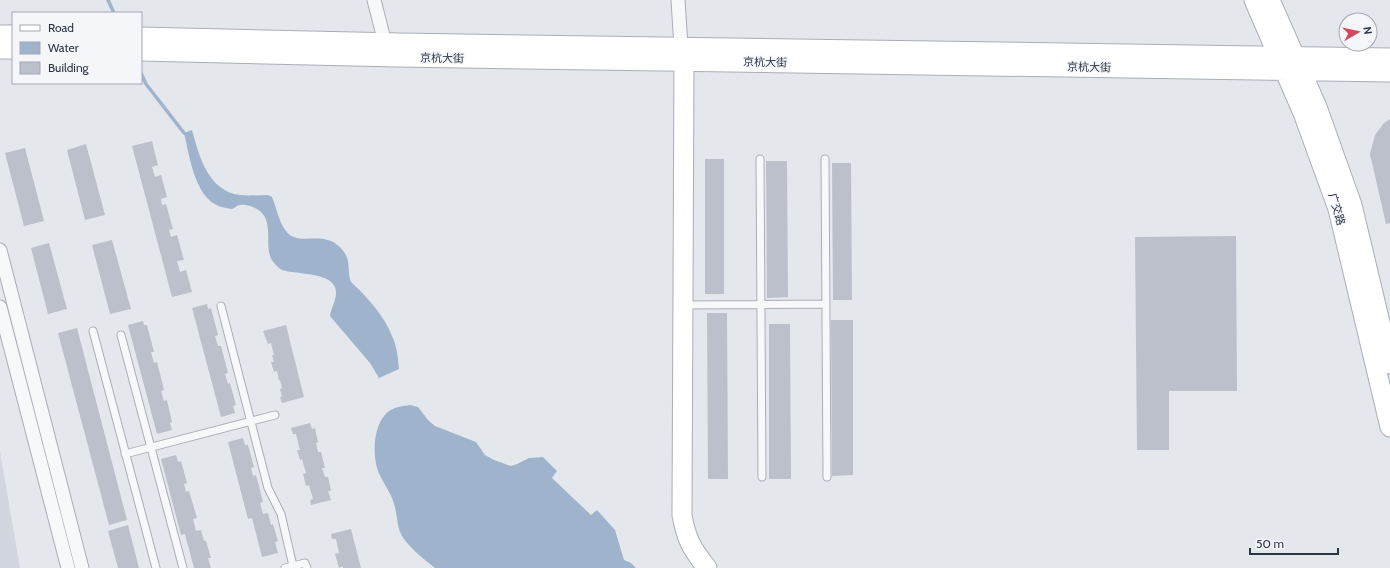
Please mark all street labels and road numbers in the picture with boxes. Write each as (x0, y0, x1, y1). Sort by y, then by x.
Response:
street label: 京杭大街 (420, 51, 464, 65)
street label: 京杭大街 (743, 55, 787, 69)
street label: 京杭大街 (1067, 60, 1111, 74)
street label: 广交路 (1326, 191, 1348, 227)

